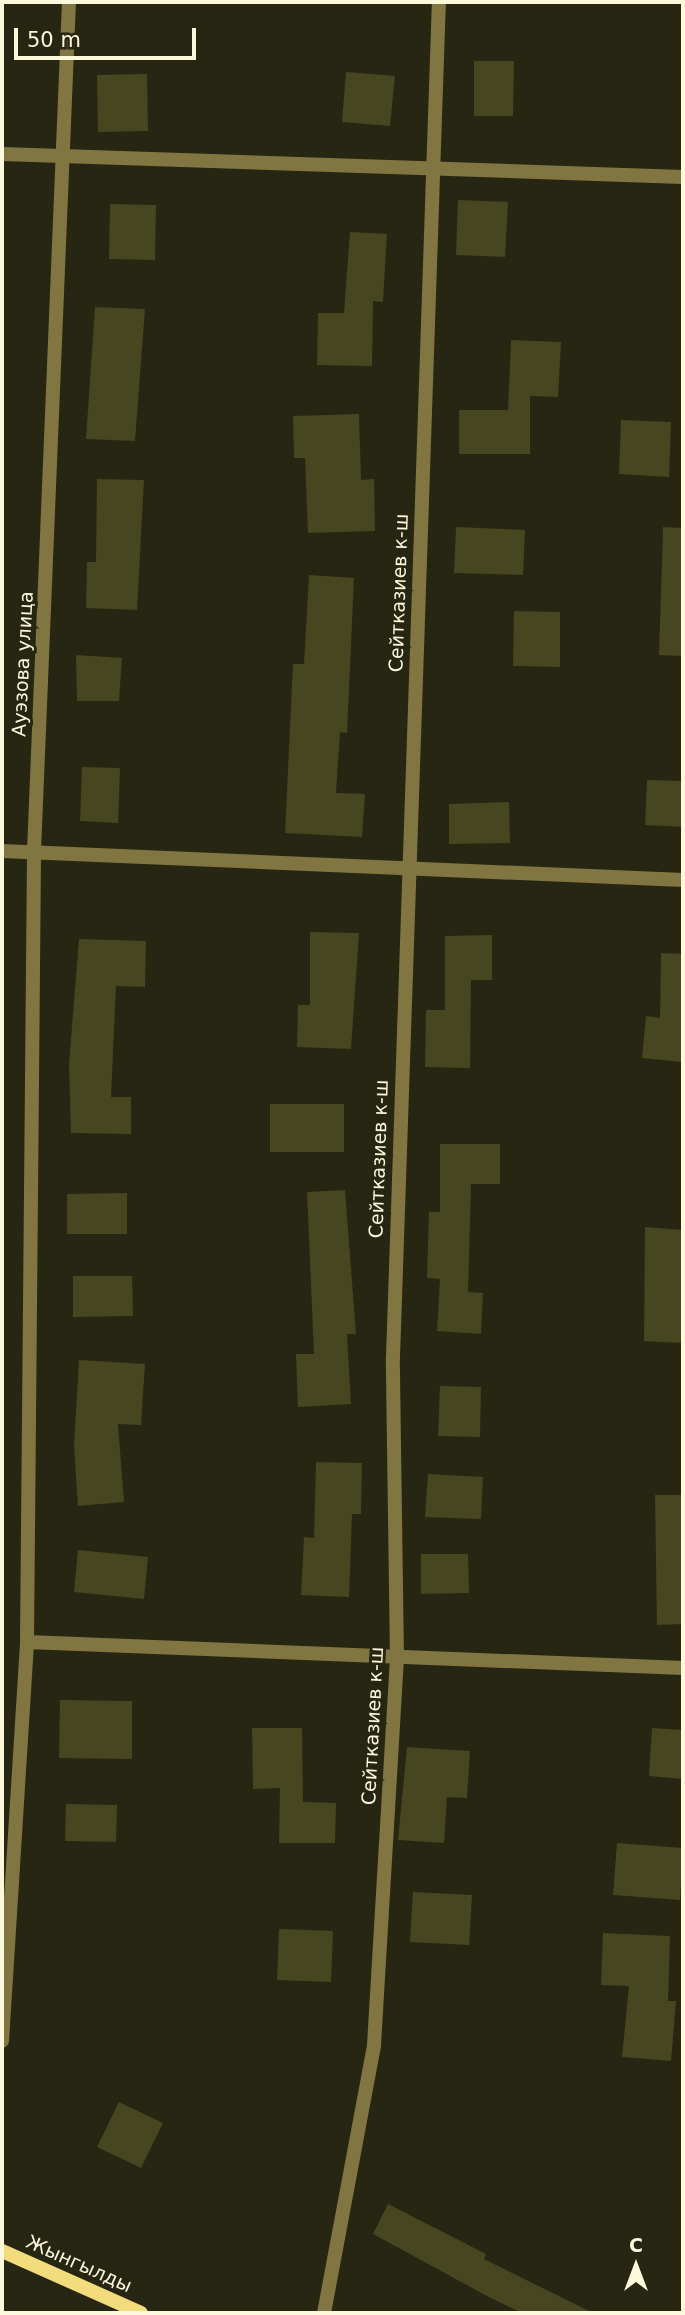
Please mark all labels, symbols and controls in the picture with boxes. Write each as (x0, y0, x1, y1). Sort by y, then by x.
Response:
scale bar (18, 14, 200, 58)
text: 50 m (27, 28, 81, 52)
street label: Сейтказиев к-ш (385, 513, 413, 673)
street label: Ауэзова улица (8, 591, 38, 737)
street label: Сейтказиев к-ш (365, 1079, 393, 1239)
street label: Сейтказиев к-ш (357, 1646, 389, 1806)
street label: Жынгылды (23, 2231, 135, 2297)
north arrow (601, 2231, 671, 2301)
text: С (629, 2234, 643, 2256)

